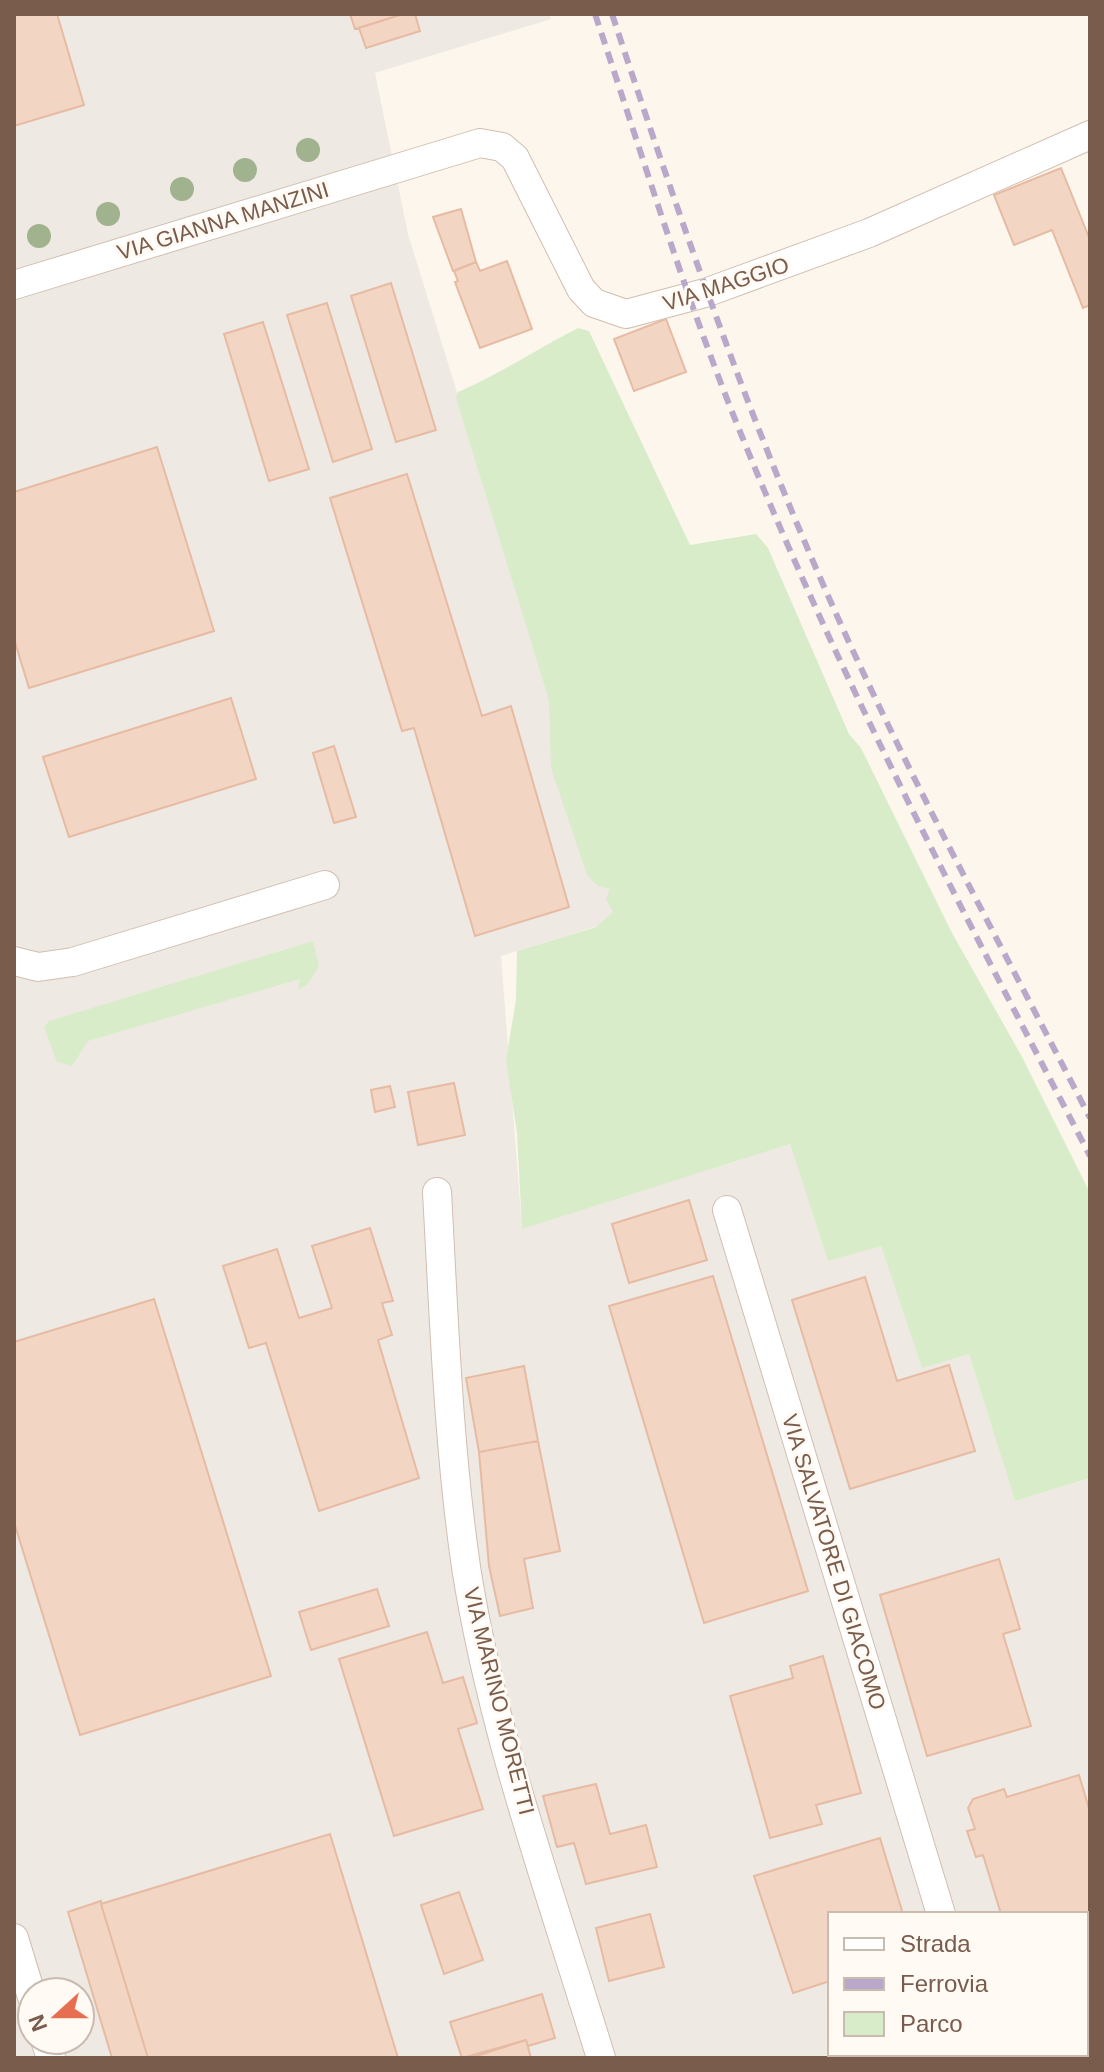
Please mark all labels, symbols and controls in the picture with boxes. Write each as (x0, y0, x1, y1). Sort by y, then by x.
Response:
street label: VIA GIANNA MANZINI (114, 177, 332, 265)
street label: VIA MAGGIO (660, 252, 792, 316)
street label: VIA SALVATORE DI GIACOMO (777, 1411, 891, 1713)
street label: VIA MARINO MORETTI (459, 1585, 539, 1817)
legend (828, 1912, 1088, 2056)
text: Strada (900, 1930, 971, 1957)
text: Ferrovia (900, 1970, 989, 1997)
north arrow (16, 1976, 96, 2056)
text: Parco (900, 2010, 963, 2037)
text: N (23, 2011, 52, 2035)

